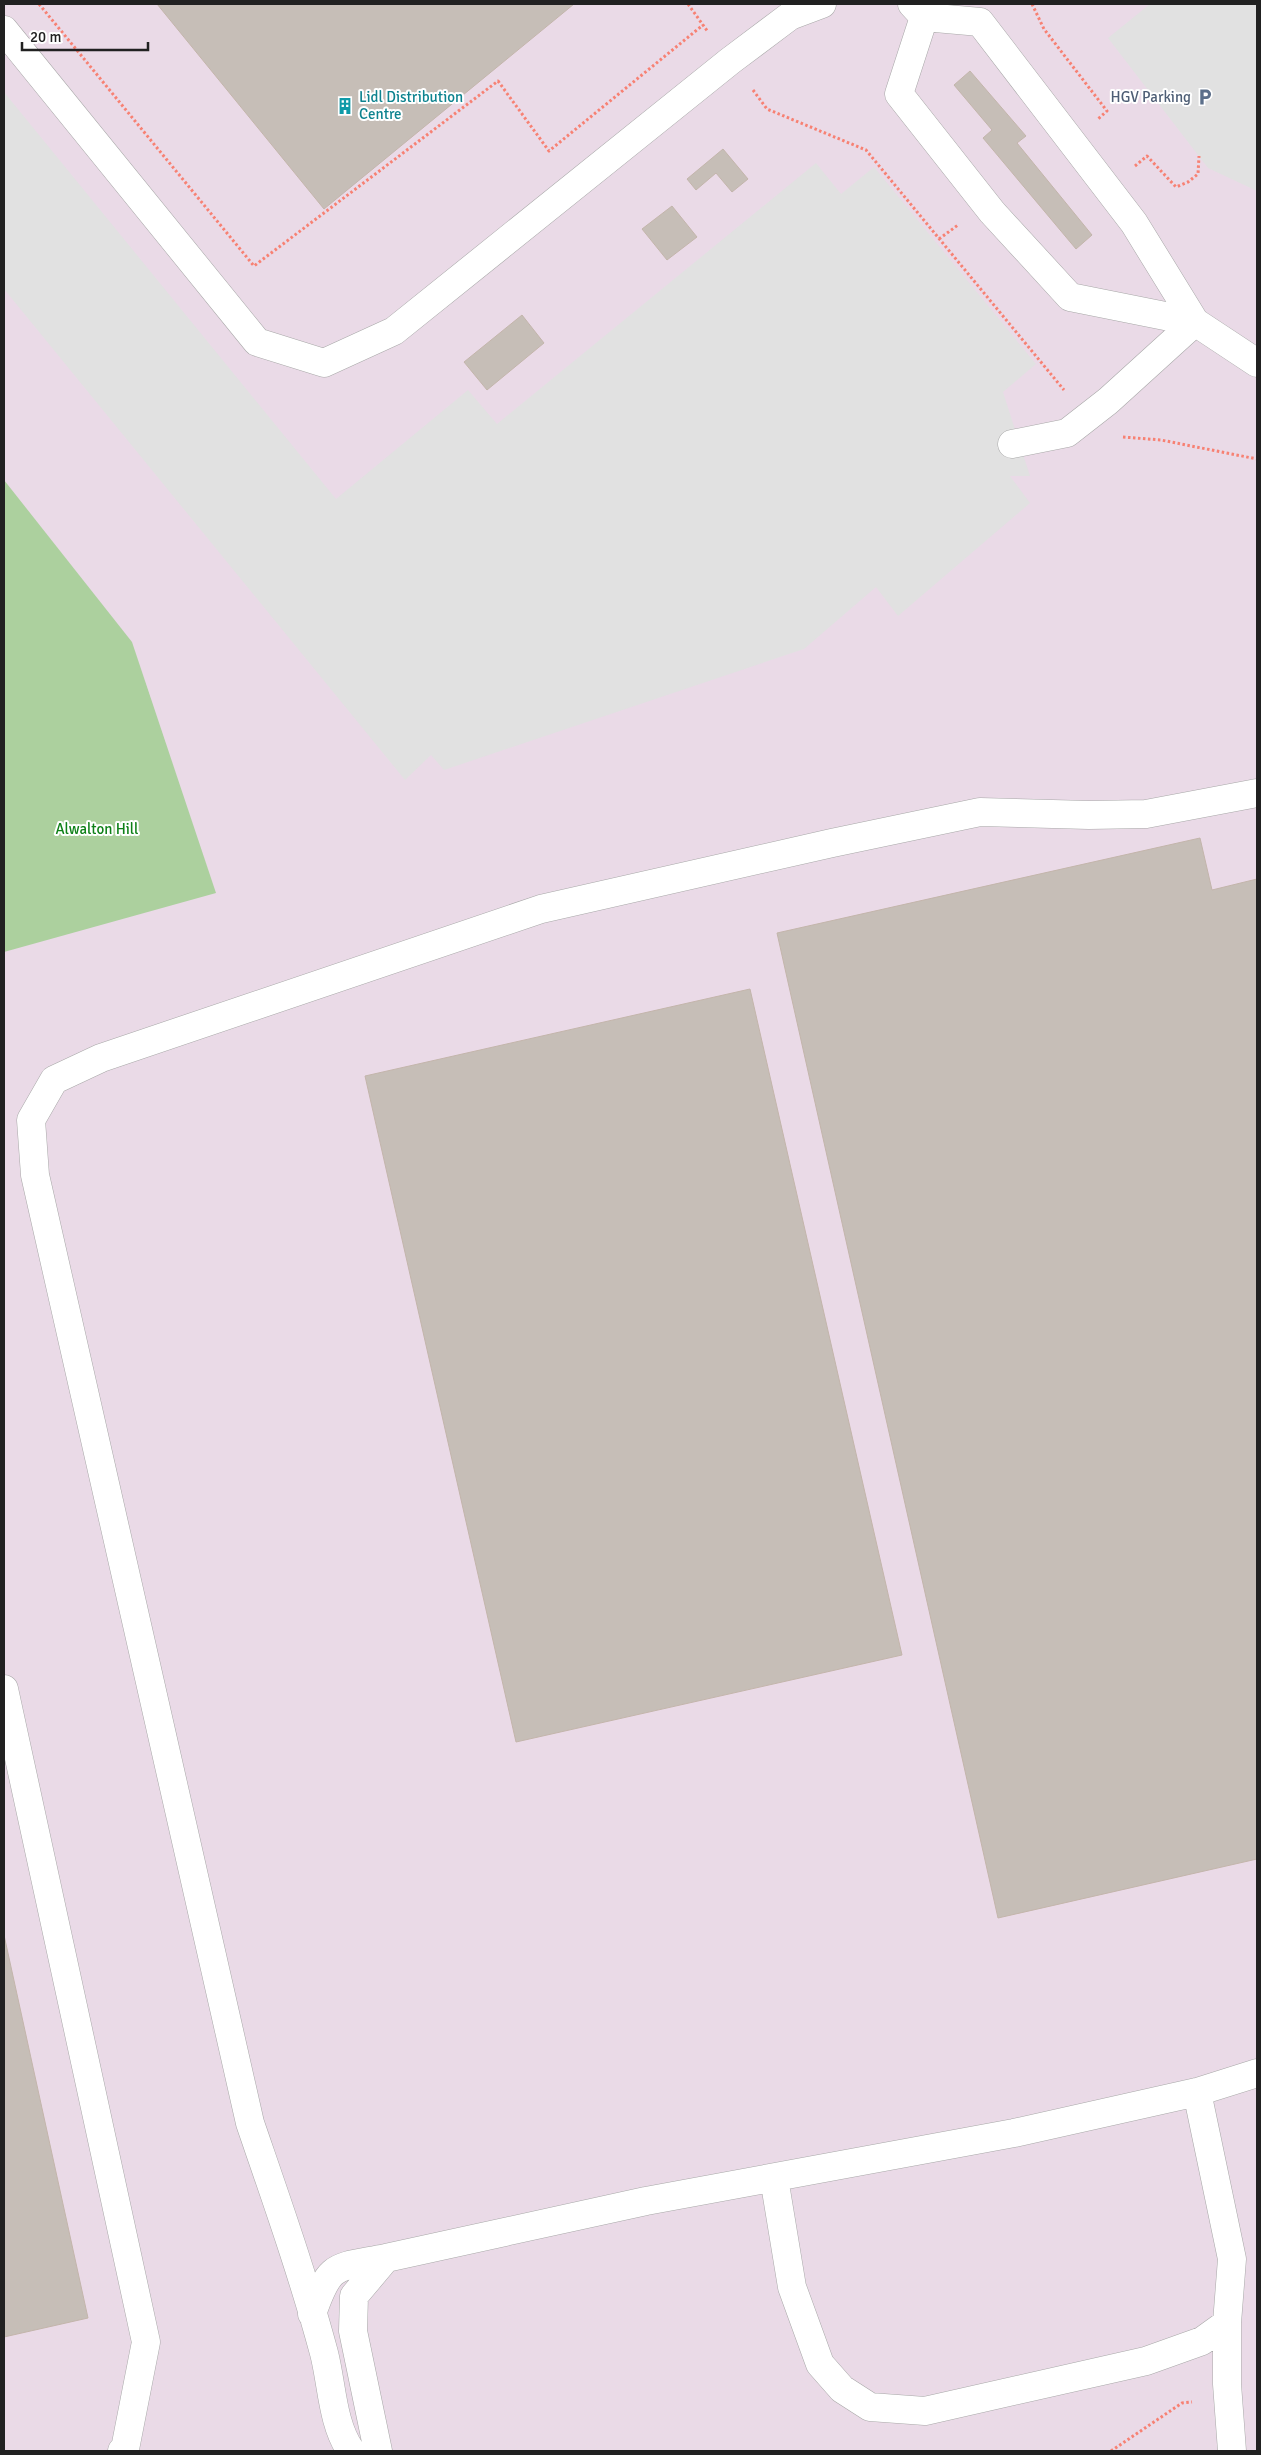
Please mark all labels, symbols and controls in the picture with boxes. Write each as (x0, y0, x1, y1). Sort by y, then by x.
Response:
scale bar (22, 20, 149, 52)
text: 20 m (30, 28, 61, 46)
parking icon: HGV Parking (1195, 87, 1215, 107)
place label: Lidl Distribution Centre (359, 88, 463, 123)
place label: HGV Parking (1111, 88, 1191, 106)
building icon: Lidl Distribution Centre (335, 96, 355, 116)
park label: Alwalton Hill (56, 820, 139, 838)

